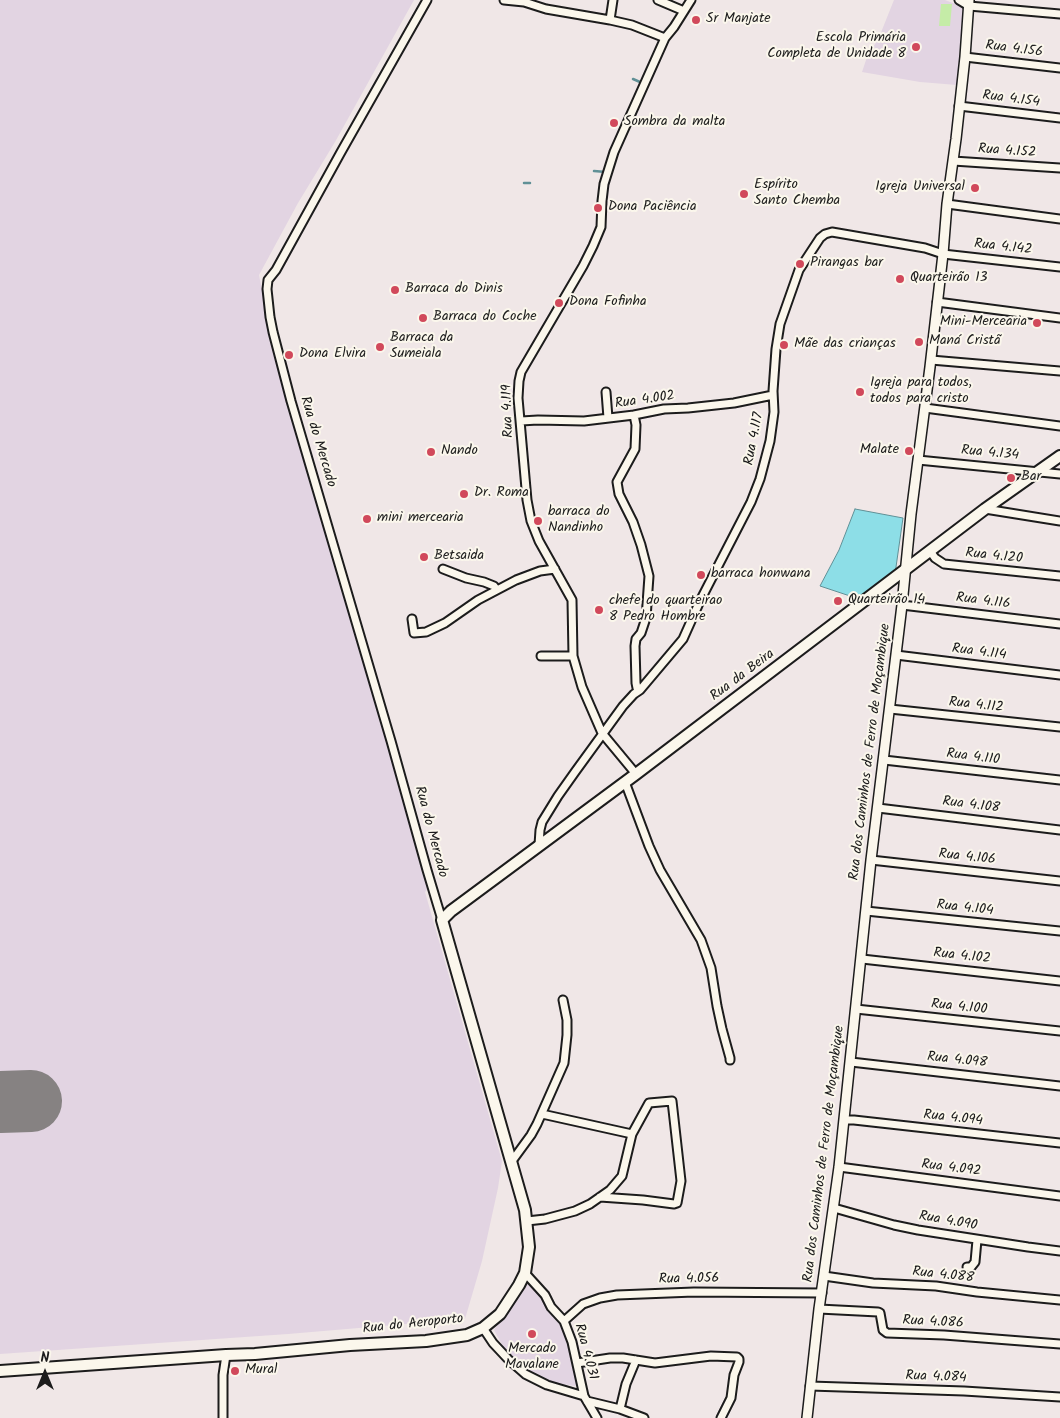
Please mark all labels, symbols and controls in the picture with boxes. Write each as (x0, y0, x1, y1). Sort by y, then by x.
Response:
place label: Sr Manjate (706, 12, 771, 28)
marker: Sr Manjate (690, 14, 702, 26)
place label: Escola Primária Completa de Unidade 8 (767, 31, 906, 64)
street label: Rua 4.156 (984, 38, 1044, 62)
marker: Escola Primária Completa de Unidade 8 (910, 41, 922, 53)
street label: Rua 4.154 (981, 88, 1041, 112)
place label: Sombra da malta (624, 115, 725, 131)
marker: Sombra da malta (608, 117, 620, 129)
street label: Rua 4.152 (977, 142, 1037, 162)
place label: Espírito Santo Chemba (754, 178, 840, 210)
place label: Igreja Universal (875, 180, 965, 196)
marker: Igreja Universal (969, 182, 981, 194)
marker: Espírito Santo Chemba (738, 188, 750, 200)
place label: Dona Paciência (608, 200, 696, 216)
marker: Dona Paciência (592, 202, 604, 214)
street label: Rua 4.142 (973, 237, 1033, 259)
place label: Pirangas bar (810, 256, 883, 272)
marker: Pirangas bar (794, 258, 806, 270)
place label: Quarteirão 13 (910, 271, 988, 287)
marker: Quarteirão 13 (894, 273, 906, 285)
place label: Barraca do Dinis (405, 282, 503, 298)
marker: Barraca do Dinis (389, 284, 401, 296)
place label: Dona Fofinha (569, 295, 647, 311)
marker: Dona Fofinha (553, 297, 565, 309)
place label: Barraca do Coche (433, 310, 536, 326)
marker: Barraca do Coche (417, 312, 429, 324)
place label: Mini-Mercearia (940, 315, 1027, 331)
marker: Mini-Mercearia (1031, 317, 1043, 329)
place label: Barraca da Sumeiala (390, 331, 453, 364)
place label: Maná Cristã (929, 334, 1001, 350)
marker: Maná Cristã (913, 336, 925, 348)
place label: Mãe das crianças (794, 337, 896, 353)
marker: Mãe das crianças (778, 339, 790, 351)
marker: Barraca da Sumeiala (374, 341, 386, 353)
place label: Dona Elvira (299, 347, 366, 363)
marker: Dona Elvira (283, 349, 295, 361)
place label: Igreja para todos, todos para cristo (870, 376, 972, 408)
street label: Rua 4.119 (500, 384, 518, 438)
marker: Igreja para todos, todos para cristo (854, 386, 866, 398)
street label: Rua 4.002 (614, 388, 676, 414)
street label: Rua do Mercado (295, 395, 339, 489)
street label: Rua 4.117 (742, 411, 768, 467)
place label: Malate (860, 443, 899, 459)
street label: Rua 4.134 (960, 443, 1020, 465)
place label: Nando (441, 444, 478, 460)
marker: Malate (903, 445, 915, 457)
marker: Nando (425, 446, 437, 458)
place label: Bar (1021, 470, 1041, 486)
marker: Bar (1005, 472, 1017, 484)
place label: Dr. Roma (474, 486, 529, 502)
marker: Dr. Roma (458, 488, 470, 500)
place label: barraca do Nandinho (548, 505, 609, 538)
place label: mini mercearia (377, 511, 464, 527)
marker: mini mercearia (361, 513, 373, 525)
marker: barraca do Nandinho (532, 515, 544, 527)
street label: Rua 4.120 (964, 546, 1024, 568)
place label: Betsaida (434, 549, 484, 565)
marker: Betsaida (418, 551, 430, 563)
place label: barraca honwana (711, 567, 810, 583)
marker: barraca honwana (695, 569, 707, 581)
street label: Rua 4.116 (955, 590, 1011, 614)
place label: Quarteirão 14 (848, 593, 925, 609)
place label: chefe do quarteirao 8 Pedro Hombre (609, 594, 722, 626)
marker: Quarteirão 14 (832, 595, 844, 607)
marker: chefe do quarteirao 8 Pedro Hombre (593, 604, 605, 616)
street label: Rua dos Caminhos de Ferro de Moçambique (847, 623, 895, 881)
street label: Rua 4.114 (951, 641, 1007, 665)
street label: Rua da Beira (708, 646, 778, 706)
street label: Rua 4.112 (948, 695, 1004, 717)
street label: Rua 4.110 (945, 746, 1001, 770)
street label: Rua do Mercado (410, 784, 450, 880)
street label: Rua 4.108 (941, 794, 1001, 818)
street label: Rua 4.106 (938, 847, 996, 869)
street label: Rua 4.104 (936, 898, 994, 920)
street label: Rua 4.102 (932, 946, 992, 968)
street label: Rua 4.100 (930, 997, 988, 1019)
street label: Rua dos Caminhos de Ferro de Moçambique (801, 1025, 849, 1283)
street label: Rua 4.098 (926, 1049, 988, 1073)
street label: Rua 4.094 (922, 1108, 984, 1130)
street label: Rua 4.092 (920, 1157, 982, 1181)
street label: Rua 4.090 (918, 1209, 978, 1235)
street label: Rua 4.088 (911, 1264, 975, 1288)
street label: Rua 4.056 (659, 1271, 719, 1289)
street label: Rua do Aeroporto (362, 1311, 464, 1339)
street label: Rua 4.086 (902, 1313, 964, 1333)
street label: Rua 4.031 (569, 1322, 601, 1382)
marker: Mercado Mavalane (526, 1328, 538, 1340)
place label: Mercado Mavalane (505, 1342, 559, 1374)
text: N (41, 1347, 49, 1369)
north arrow (20, 1348, 70, 1398)
place label: Mural (245, 1363, 277, 1379)
marker: Mural (229, 1365, 241, 1377)
street label: Rua 4.084 (905, 1369, 967, 1387)

